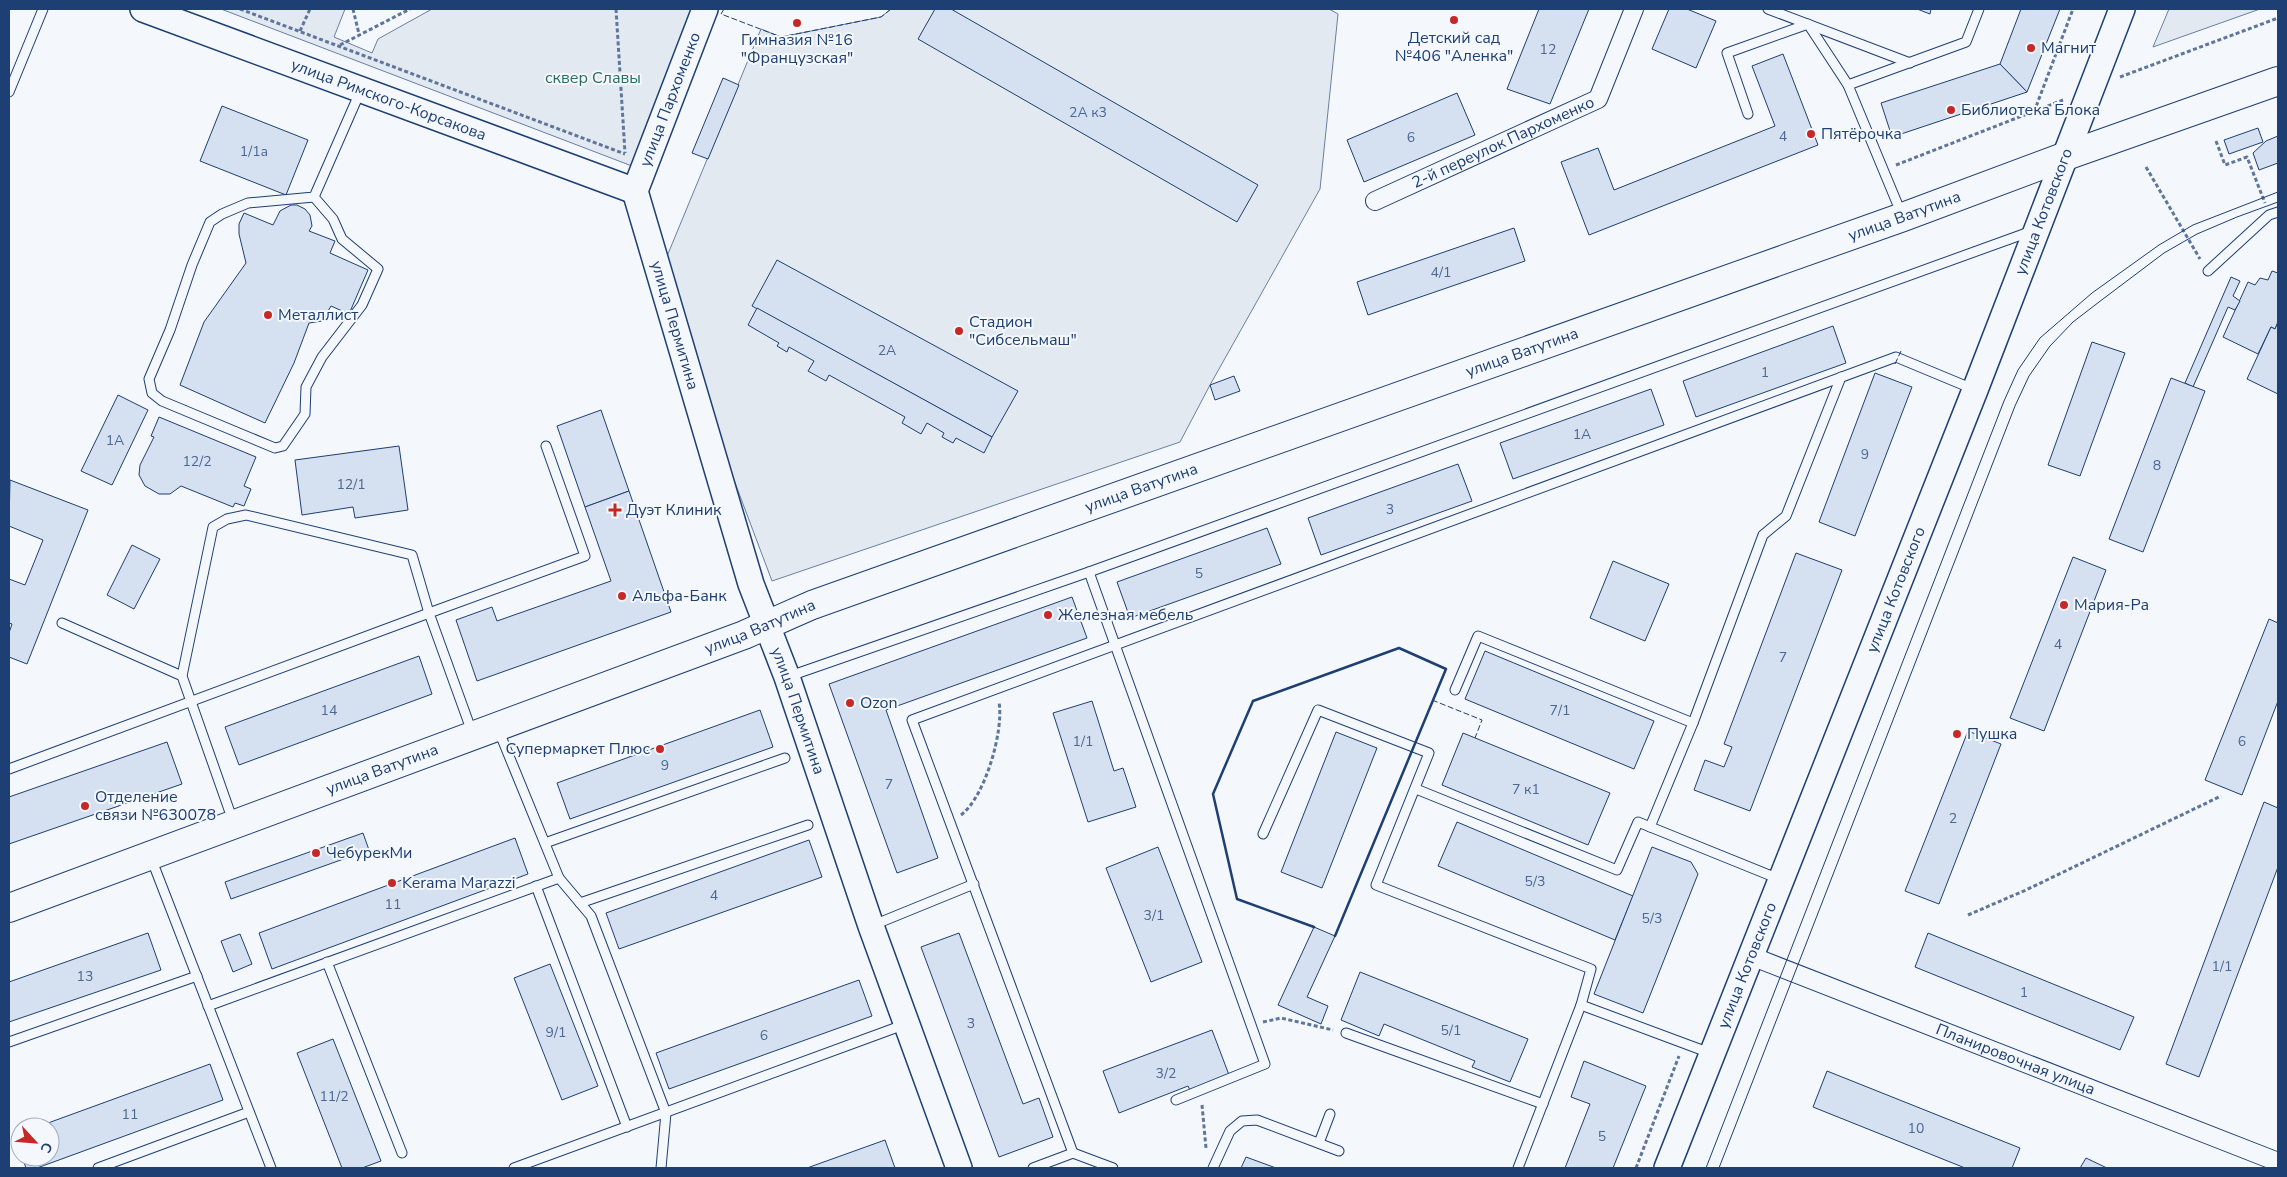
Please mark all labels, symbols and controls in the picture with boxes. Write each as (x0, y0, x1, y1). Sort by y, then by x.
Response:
marker: Детский сад №406 "Аленка" (1448, 14, 1460, 26)
marker: Гимназия №16 "Французская" (791, 17, 803, 29)
place label: Детский сад №406 "Аленка" (1395, 27, 1513, 67)
street label: улица Пархоменко (634, 29, 706, 170)
place label: Гимназия №16 "Французская" (741, 29, 853, 69)
place label: Магнит (2041, 37, 2097, 59)
house number: 12 (1540, 40, 1556, 59)
marker: Магнит (2025, 42, 2037, 54)
street label: улица Римского-Корсакова (288, 54, 489, 146)
park label: сквер Славы (545, 67, 641, 89)
street label: 2-й переулок Пархоменко (1408, 91, 1598, 194)
place label: Библиотека Блока (1961, 99, 2100, 121)
house number: 2А к3 (1069, 103, 1107, 122)
marker: Библиотека Блока (1945, 104, 1957, 116)
place label: Пятёрочка (1821, 123, 1902, 145)
house number: 4 (1779, 127, 1787, 146)
house number: 6 (1407, 128, 1415, 147)
marker: Пятёрочка (1805, 128, 1817, 140)
house number: 1/1а (240, 142, 268, 161)
street label: улица Котовского (2009, 145, 2078, 278)
street label: улица Ватутина (1845, 185, 1964, 247)
street label: улица Пермитина (645, 258, 704, 392)
house number: 4/1 (1431, 263, 1451, 282)
place label: Металлист (278, 304, 359, 326)
marker: Металлист (262, 309, 274, 321)
place label: Стадион "Сибсельмаш" (969, 311, 1077, 351)
street label: улица Ватутина (1463, 322, 1581, 383)
marker: Стадион "Сибсельмаш" (953, 325, 965, 337)
house number: 2А (878, 341, 896, 360)
house number: 1 (1761, 363, 1769, 382)
house number: 1А (1573, 425, 1591, 444)
house number: 1А (106, 431, 124, 450)
house number: 9 (1861, 445, 1869, 464)
house number: 12/2 (182, 452, 212, 471)
house number: 8 (2153, 456, 2161, 475)
street label: улица Ватутина (1082, 458, 1201, 518)
house number: 12/1 (336, 475, 366, 494)
place label: Дуэт Клиник (626, 499, 722, 521)
house number: 3 (1386, 500, 1394, 519)
marker: Дуэт Клиник (608, 503, 622, 517)
street label: улица Котовского (1861, 523, 1931, 656)
house number: 5 (1195, 564, 1203, 583)
place label: Альфа-Банк (632, 585, 727, 607)
marker: Альфа-Банк (616, 590, 628, 602)
street label: улица Ватутина (702, 594, 819, 660)
place label: Мария-Ра (2074, 594, 2149, 616)
marker: Мария-Ра (2058, 599, 2070, 611)
place label: Железная мебель (1058, 604, 1193, 626)
marker: Железная мебель (1042, 609, 1054, 621)
house number: 4 (2054, 635, 2062, 654)
street label: улица Пермитина (765, 644, 830, 777)
house number: 7 (1779, 648, 1787, 667)
place label: Ozon (860, 692, 898, 714)
marker: Ozon (844, 697, 856, 709)
house number: 14 (321, 701, 337, 720)
house number: 7/1 (1550, 701, 1570, 720)
place label: Пушка (1967, 723, 2017, 745)
marker: Пушка (1951, 728, 1963, 740)
house number: 1/1 (1073, 732, 1093, 751)
house number: 6 (2238, 732, 2246, 751)
place label: Супермаркет Плюс (505, 738, 650, 760)
street label: улица Ватутина (323, 739, 441, 800)
marker: Супермаркет Плюс (654, 743, 666, 755)
house number: 9 (661, 756, 669, 775)
house number: 7 (885, 775, 893, 794)
house number: 7 к1 (1512, 780, 1540, 799)
place label: Отделение связи №630078 (95, 786, 216, 826)
marker: Отделение связи №630078 (79, 800, 91, 812)
house number: 2 (1949, 809, 1957, 828)
place label: ЧебурекМи (326, 842, 412, 864)
marker: ЧебурекМи (310, 847, 322, 859)
place label: Kerama Marazzi (402, 872, 516, 894)
house number: 5/3 (1525, 872, 1545, 891)
marker: Kerama Marazzi (386, 877, 398, 889)
house number: 4 (710, 886, 718, 905)
house number: 11 (385, 895, 401, 914)
street label: улица Котовского (1712, 899, 1782, 1032)
house number: 3/1 (1144, 906, 1164, 925)
house number: 5/3 (1642, 909, 1662, 928)
house number: 1/1 (2212, 957, 2232, 976)
house number: 13 (77, 967, 93, 986)
house number: 1 (2020, 983, 2028, 1002)
house number: 3 (967, 1014, 975, 1033)
street label: Планировочная улица (1933, 1018, 2098, 1100)
house number: 5/1 (1441, 1021, 1461, 1040)
house number: 9/1 (546, 1023, 566, 1042)
house number: 6 (760, 1026, 768, 1045)
house number: 3/2 (1156, 1064, 1176, 1083)
house number: 11/2 (319, 1087, 349, 1106)
house number: 11 (122, 1105, 138, 1124)
north arrow (10, 1117, 60, 1167)
house number: 10 (1908, 1119, 1924, 1138)
house number: 5 (1598, 1127, 1606, 1146)
text: С (35, 1139, 57, 1156)

